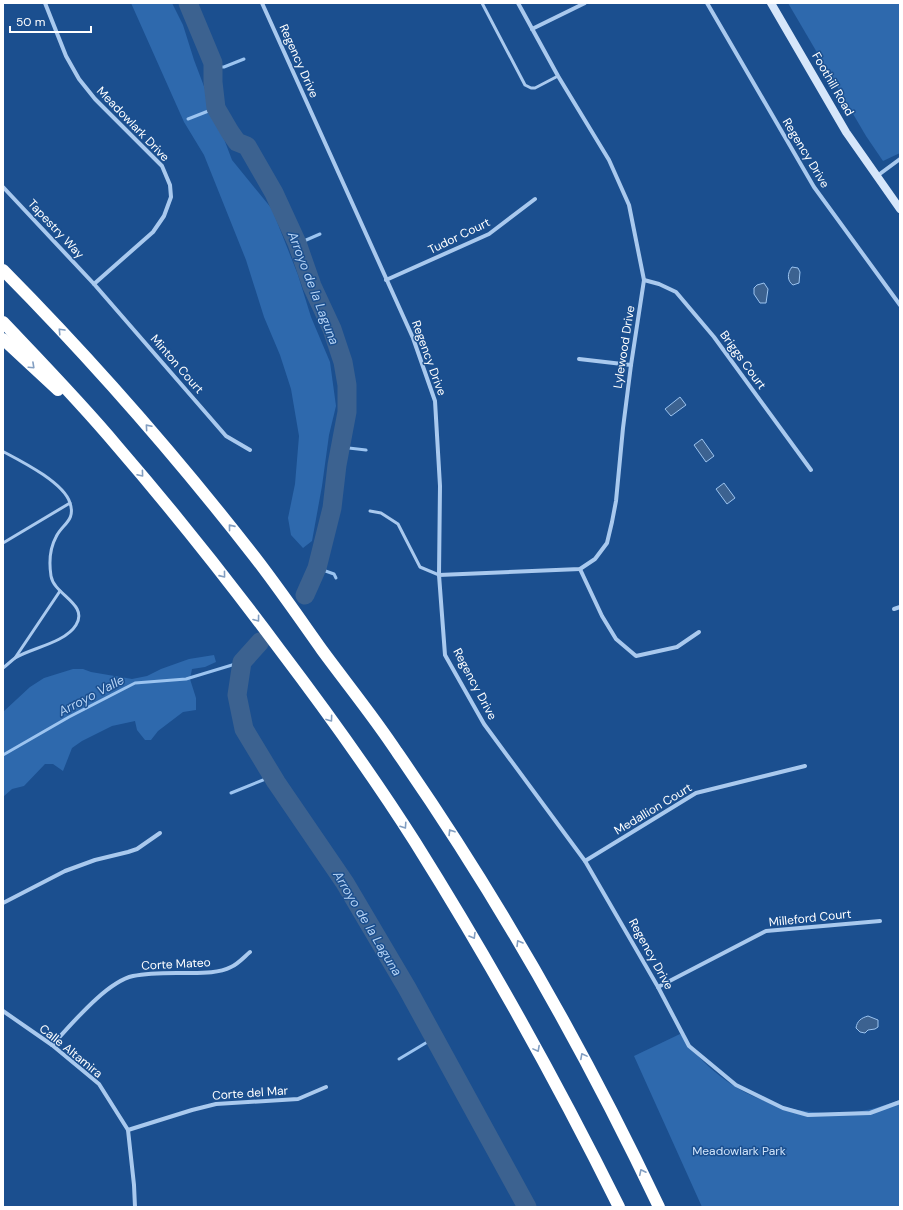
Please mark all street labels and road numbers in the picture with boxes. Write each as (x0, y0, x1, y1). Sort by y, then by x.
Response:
street label: Regency Drive (276, 22, 322, 100)
street label: Foothill Road (808, 49, 858, 119)
street label: Meadowlark Drive (93, 83, 173, 165)
street label: Regency Drive (779, 115, 833, 191)
street label: Tapestry Way (24, 196, 88, 262)
street label: Tudor Court (425, 214, 493, 258)
street label: Lylewood Drive (610, 304, 638, 390)
street label: Regency Drive (408, 318, 450, 398)
street label: Briggs Court (716, 327, 770, 393)
street label: Minton Court (147, 331, 207, 397)
street label: Regency Drive (449, 645, 501, 723)
street label: Medallion Court (611, 779, 695, 839)
street label: Milleford Court (768, 906, 852, 930)
street label: Regency Drive (625, 916, 677, 993)
street label: Corte Mateo (141, 954, 211, 974)
street label: Calle Altamira (36, 1021, 106, 1081)
street label: Corte del Mar (212, 1082, 289, 1104)

